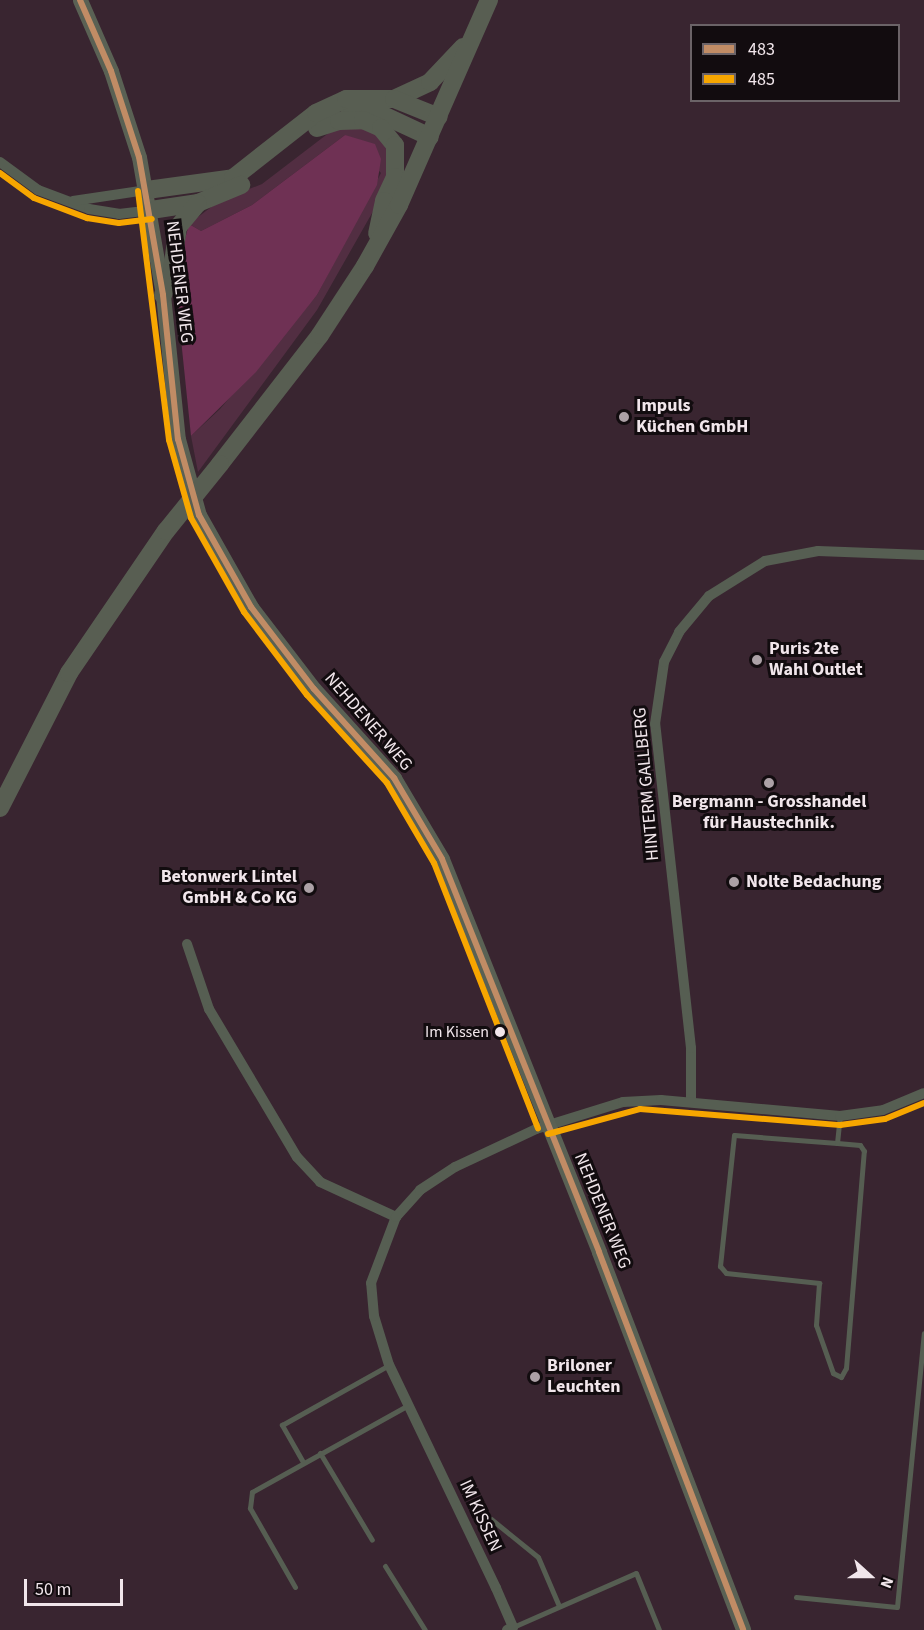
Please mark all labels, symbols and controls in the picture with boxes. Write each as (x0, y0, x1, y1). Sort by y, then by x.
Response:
legend (690, 24, 900, 102)
text: 483 (748, 37, 775, 62)
text: 485 (748, 67, 775, 92)
street label: NEHDENER WEG (161, 220, 197, 344)
place label: Impuls Küchen GmbH (636, 396, 748, 438)
marker: Impuls Küchen GmbH (617, 410, 631, 424)
place label: Puris 2te Wahl Outlet (769, 639, 863, 682)
marker: Puris 2te Wahl Outlet (750, 653, 764, 667)
street label: NEHDENER WEG (319, 668, 417, 776)
street label: HINTERM GALLBERG (630, 706, 664, 862)
marker: Bergmann - Grosshandel für Haustechnik. (762, 776, 776, 790)
place label: Bergmann - Grosshandel für Haustechnik. (672, 792, 866, 834)
place label: Betonwerk Lintel GmbH & Co KG (161, 867, 297, 910)
place label: Nolte Bedachung (746, 871, 881, 893)
marker: Nolte Bedachung (727, 875, 741, 889)
marker: Betonwerk Lintel GmbH & Co KG (302, 881, 316, 895)
place label: Im Kissen (425, 1022, 489, 1042)
marker: Im Kissen (494, 1026, 506, 1038)
street label: NEHDENER WEG (569, 1150, 635, 1272)
place label: Briloner Leuchten (547, 1356, 621, 1398)
marker: Briloner Leuchten (528, 1370, 542, 1384)
street label: IM KISSEN (454, 1477, 506, 1555)
north arrow (840, 1546, 900, 1606)
scale bar (27, 1567, 126, 1605)
text: N (875, 1574, 899, 1591)
text: 50 m (35, 1577, 71, 1602)

